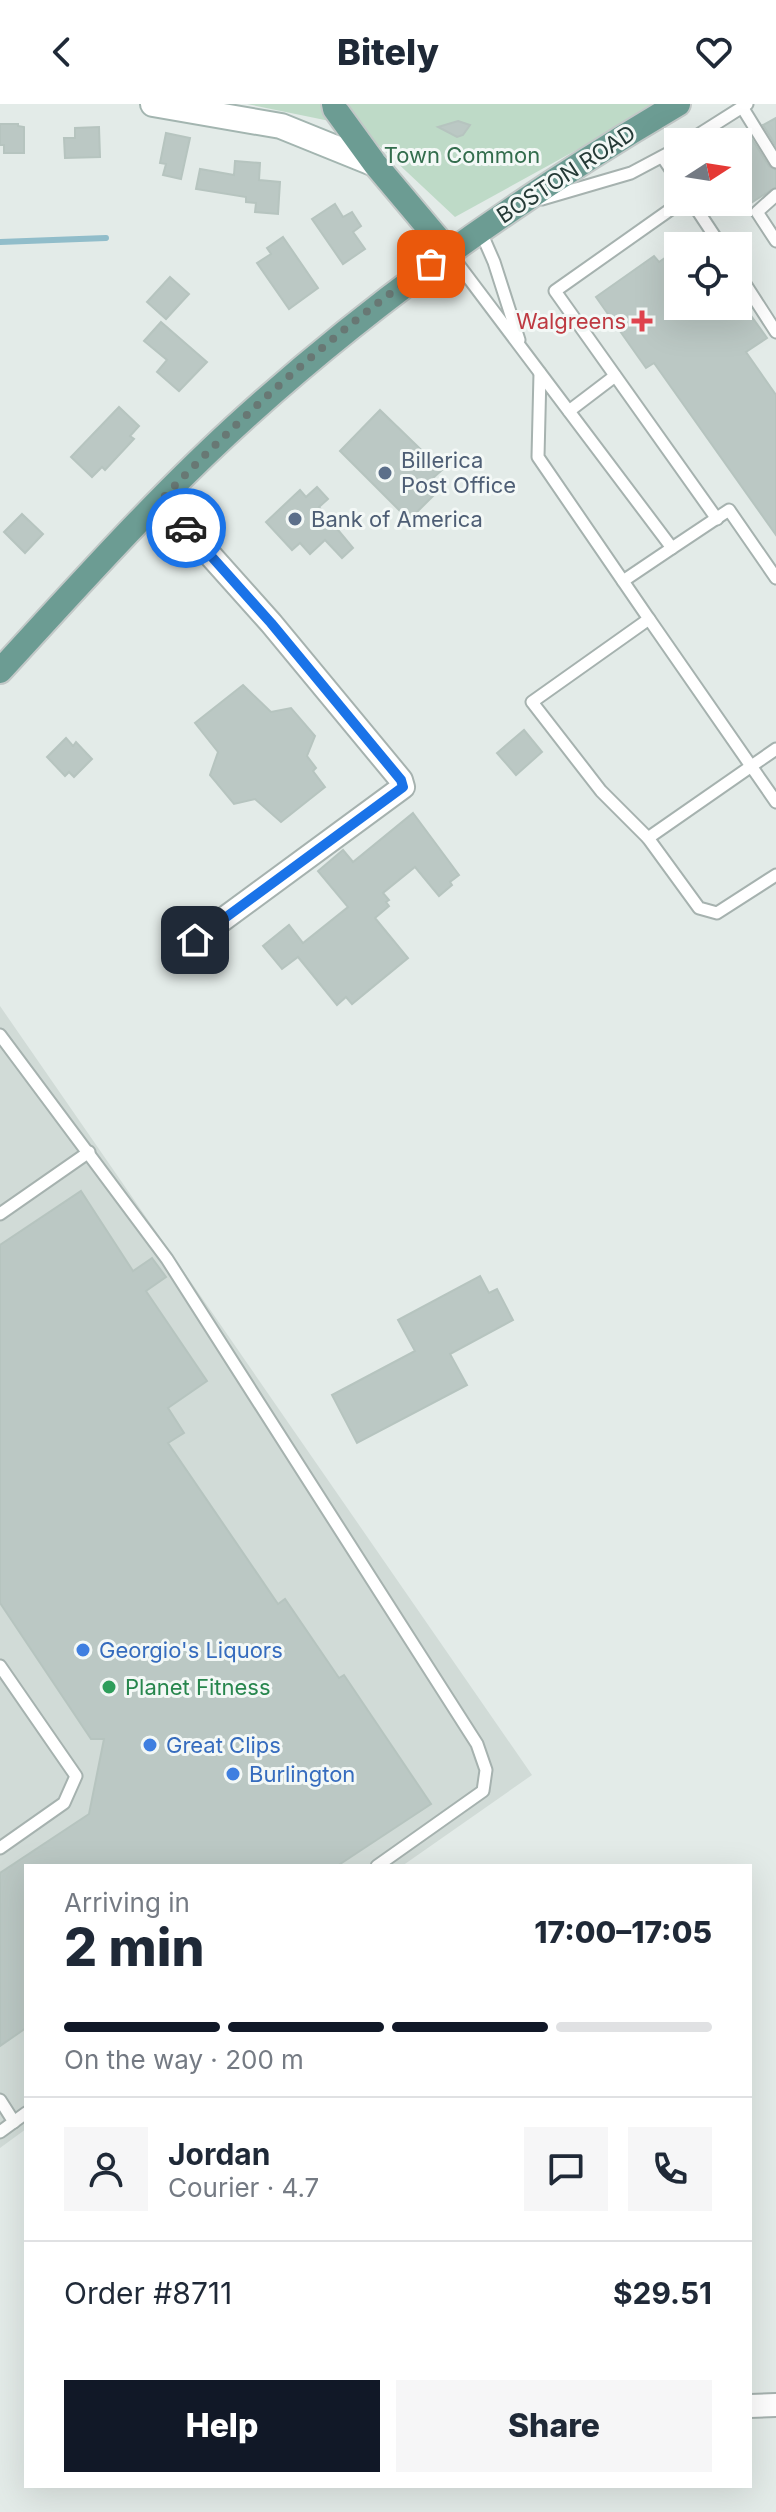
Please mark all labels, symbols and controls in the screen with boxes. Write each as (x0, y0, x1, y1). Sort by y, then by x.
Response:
icon: back (40, 30, 84, 74)
text: Bitely (337, 30, 439, 74)
icon: heart (692, 30, 736, 74)
street label: BOSTON ROAD (492, 120, 640, 228)
north arrow (664, 128, 752, 216)
map controls (664, 128, 752, 320)
park label: Town Common (384, 142, 540, 168)
pin (397, 230, 465, 298)
button: locate (664, 232, 752, 320)
icon: bag (409, 242, 453, 286)
place label: Walgreens (516, 308, 626, 334)
marker: Walgreens (633, 312, 651, 330)
place label: Billerica Post Office (401, 447, 516, 498)
marker: Billerica Post Office (376, 464, 394, 482)
courier (146, 488, 226, 568)
icon: car (164, 506, 208, 550)
place label: Bank of America (311, 506, 483, 532)
marker: Bank of America (286, 510, 304, 528)
pin (161, 906, 229, 974)
icon: home (173, 918, 217, 962)
place label: Georgio's Liquors (99, 1637, 283, 1663)
marker: Georgio's Liquors (74, 1641, 92, 1659)
place label: Planet Fitness (125, 1674, 271, 1700)
marker: Planet Fitness (100, 1678, 118, 1696)
place label: Great Clips (166, 1732, 281, 1758)
marker: Great Clips (141, 1736, 159, 1754)
place label: Burlington (249, 1761, 355, 1787)
marker: Burlington (224, 1765, 242, 1783)
text: Arriving in (64, 1887, 190, 1918)
text: 17:00–17:05 (534, 1914, 712, 1950)
text: 2 min (64, 1916, 205, 1979)
text: On the way · 200 m (64, 2044, 304, 2075)
button: person (64, 2127, 148, 2211)
button: chat (524, 2127, 608, 2211)
button: phone (628, 2127, 712, 2211)
text: Jordan (168, 2136, 270, 2172)
text: Courier · 4.7 (168, 2172, 319, 2203)
text: Order #8711 (64, 2275, 232, 2311)
text: $29.51 (613, 2275, 712, 2311)
button: Help (64, 2380, 380, 2472)
button: Share (396, 2380, 712, 2472)

